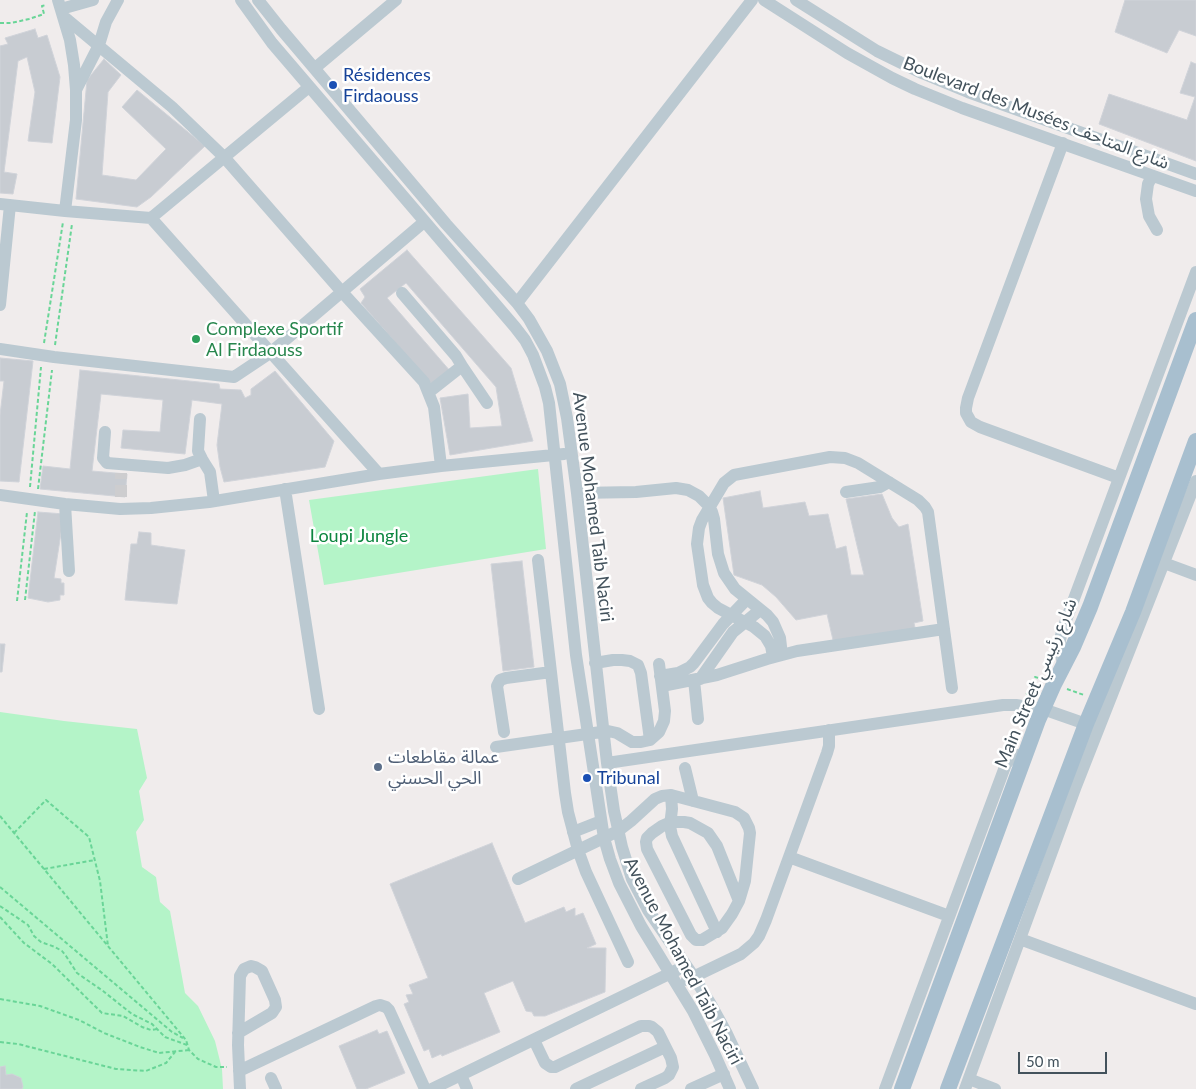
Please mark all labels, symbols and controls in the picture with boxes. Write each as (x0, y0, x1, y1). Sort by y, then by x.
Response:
street label: Boulevard des Musées شارع المتاحف (900, 52, 1172, 174)
place label: Résidences Firdaouss (343, 64, 431, 106)
marker: Résidences Firdaouss (327, 79, 339, 91)
place label: Complexe Sportif Al Firdaouss (206, 318, 343, 360)
marker: Complexe Sportif Al Firdaouss (190, 333, 202, 345)
street label: Avenue Mohamed Taib Naciri (568, 391, 618, 623)
park label: Loupi Jungle (310, 525, 408, 547)
street label: Main Street شارع رئيسي (990, 595, 1082, 771)
place label: عمالة مقاطعات الحي الحسني (388, 746, 499, 789)
marker: عمالة مقاطعات الحي الحسني (372, 761, 384, 773)
place label: Tribunal (597, 767, 660, 789)
marker: Tribunal (581, 772, 593, 784)
street label: Avenue Mohamed Taib Naciri (619, 854, 747, 1068)
scale bar (1021, 1042, 1110, 1074)
text: 50 m (1026, 1052, 1060, 1070)

